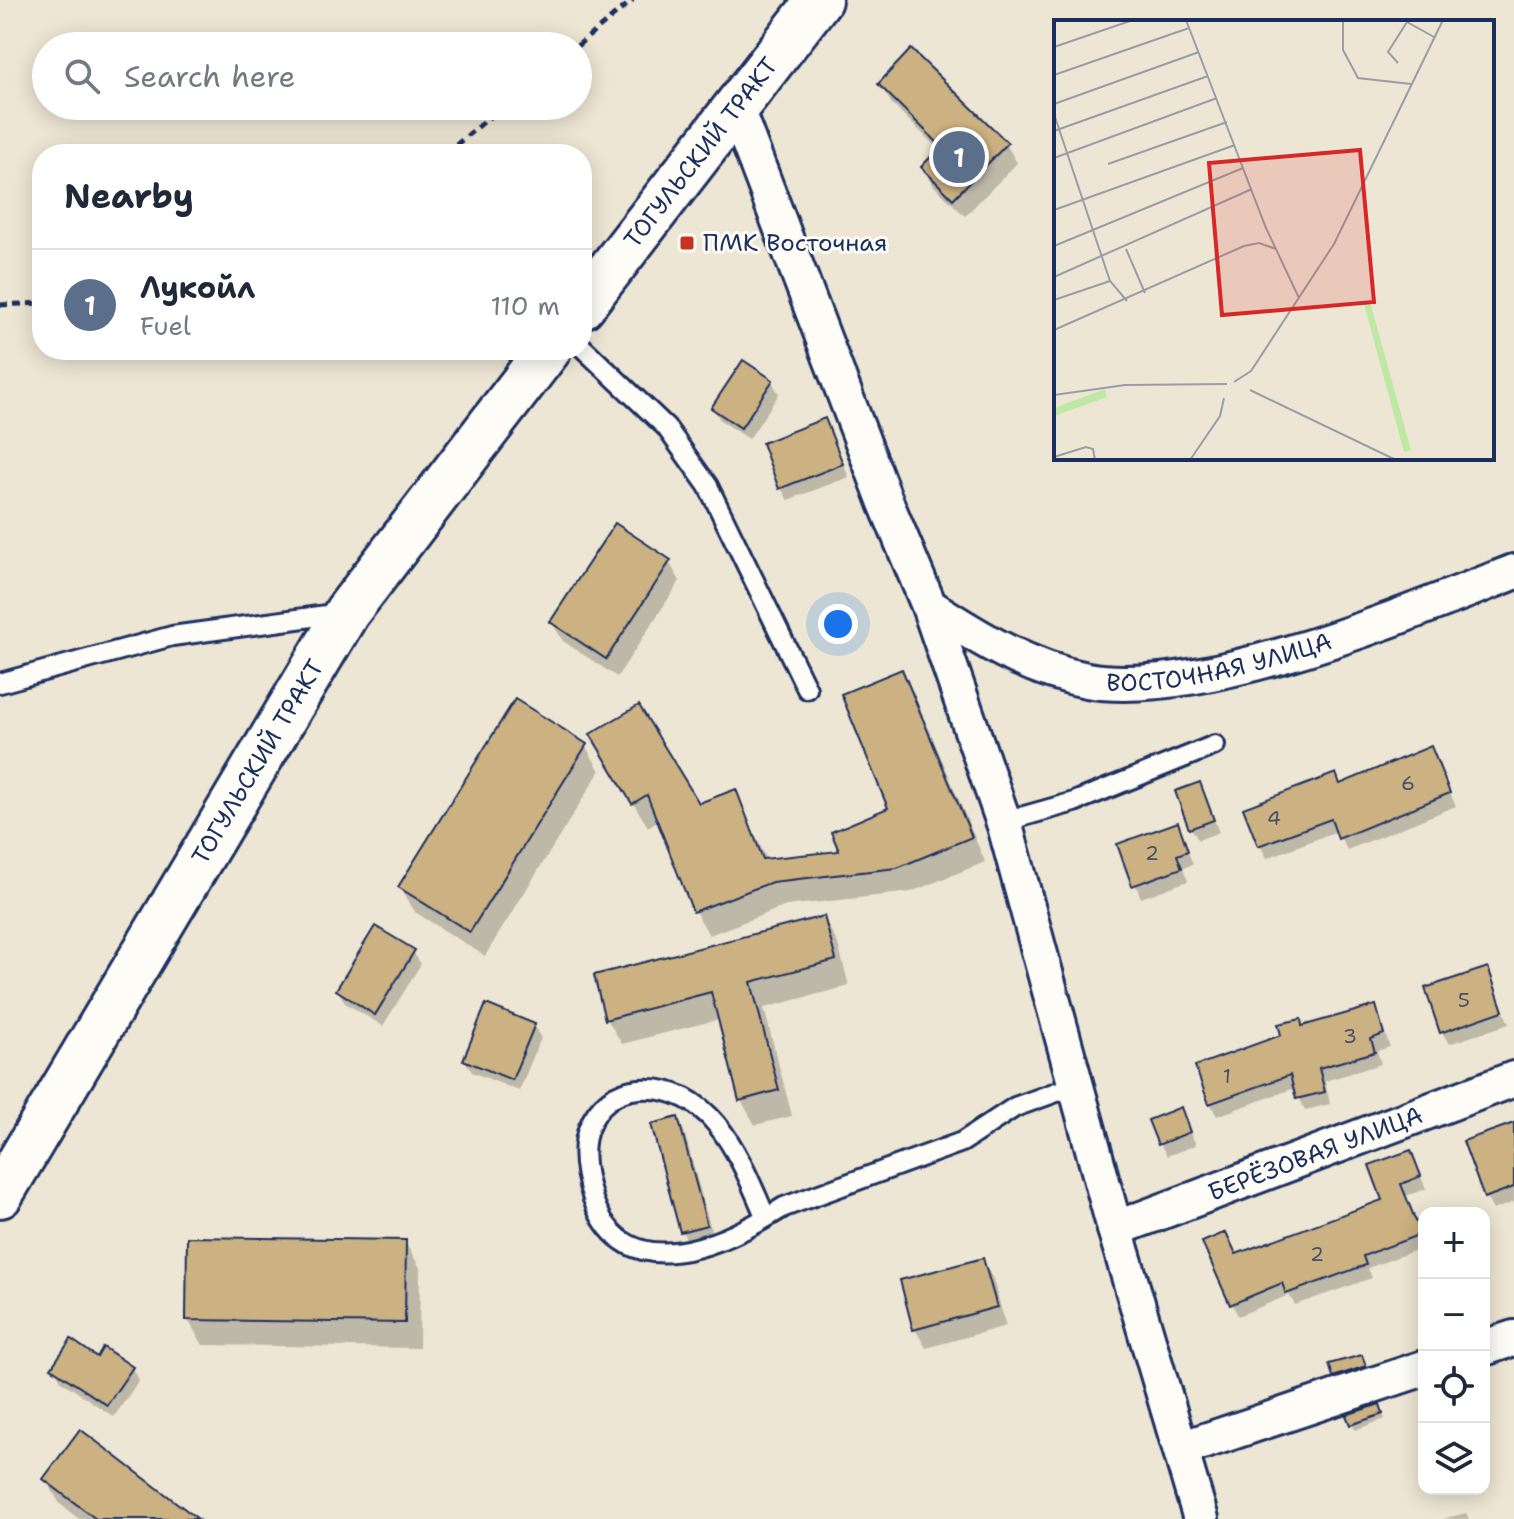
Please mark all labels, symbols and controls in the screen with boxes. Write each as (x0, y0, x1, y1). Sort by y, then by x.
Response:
inset map (1054, 20, 1494, 460)
search box (32, 32, 592, 120)
street label: ТОГУЛЬСКИЙ ТРАКТ (617, 50, 785, 255)
icon: search (60, 54, 104, 98)
text: Search here (124, 56, 295, 97)
pin: 1 (933, 127, 985, 187)
text: Nearby (64, 173, 194, 219)
place label: ПМК Восточная (703, 227, 887, 259)
marker: ПМК Восточная (678, 234, 696, 252)
text: Лукойл (140, 267, 255, 308)
text: 1 (84, 288, 96, 323)
text: 110 m (490, 288, 560, 323)
text: Fuel (140, 308, 191, 343)
your location (818, 604, 858, 644)
street label: ВОСТОЧНАЯ УЛИЦА (1106, 625, 1336, 699)
street label: ТОГУЛЬСКИЙ ТРАКТ (184, 653, 331, 870)
house number: 6 (1401, 770, 1415, 796)
house number: 4 (1267, 805, 1281, 831)
house number: 2 (1145, 840, 1159, 866)
house number: 5 (1458, 987, 1470, 1013)
house number: 3 (1343, 1023, 1357, 1049)
house number: 1 (1223, 1063, 1231, 1089)
street label: БЕРЁЗОВАЯ УЛИЦА (1204, 1099, 1427, 1209)
map controls (1418, 1207, 1490, 1495)
button: + (1418, 1207, 1490, 1279)
house number: 2 (1310, 1241, 1324, 1267)
button: − (1418, 1279, 1490, 1351)
button: locate (1418, 1351, 1490, 1423)
button: layers (1418, 1423, 1490, 1495)

